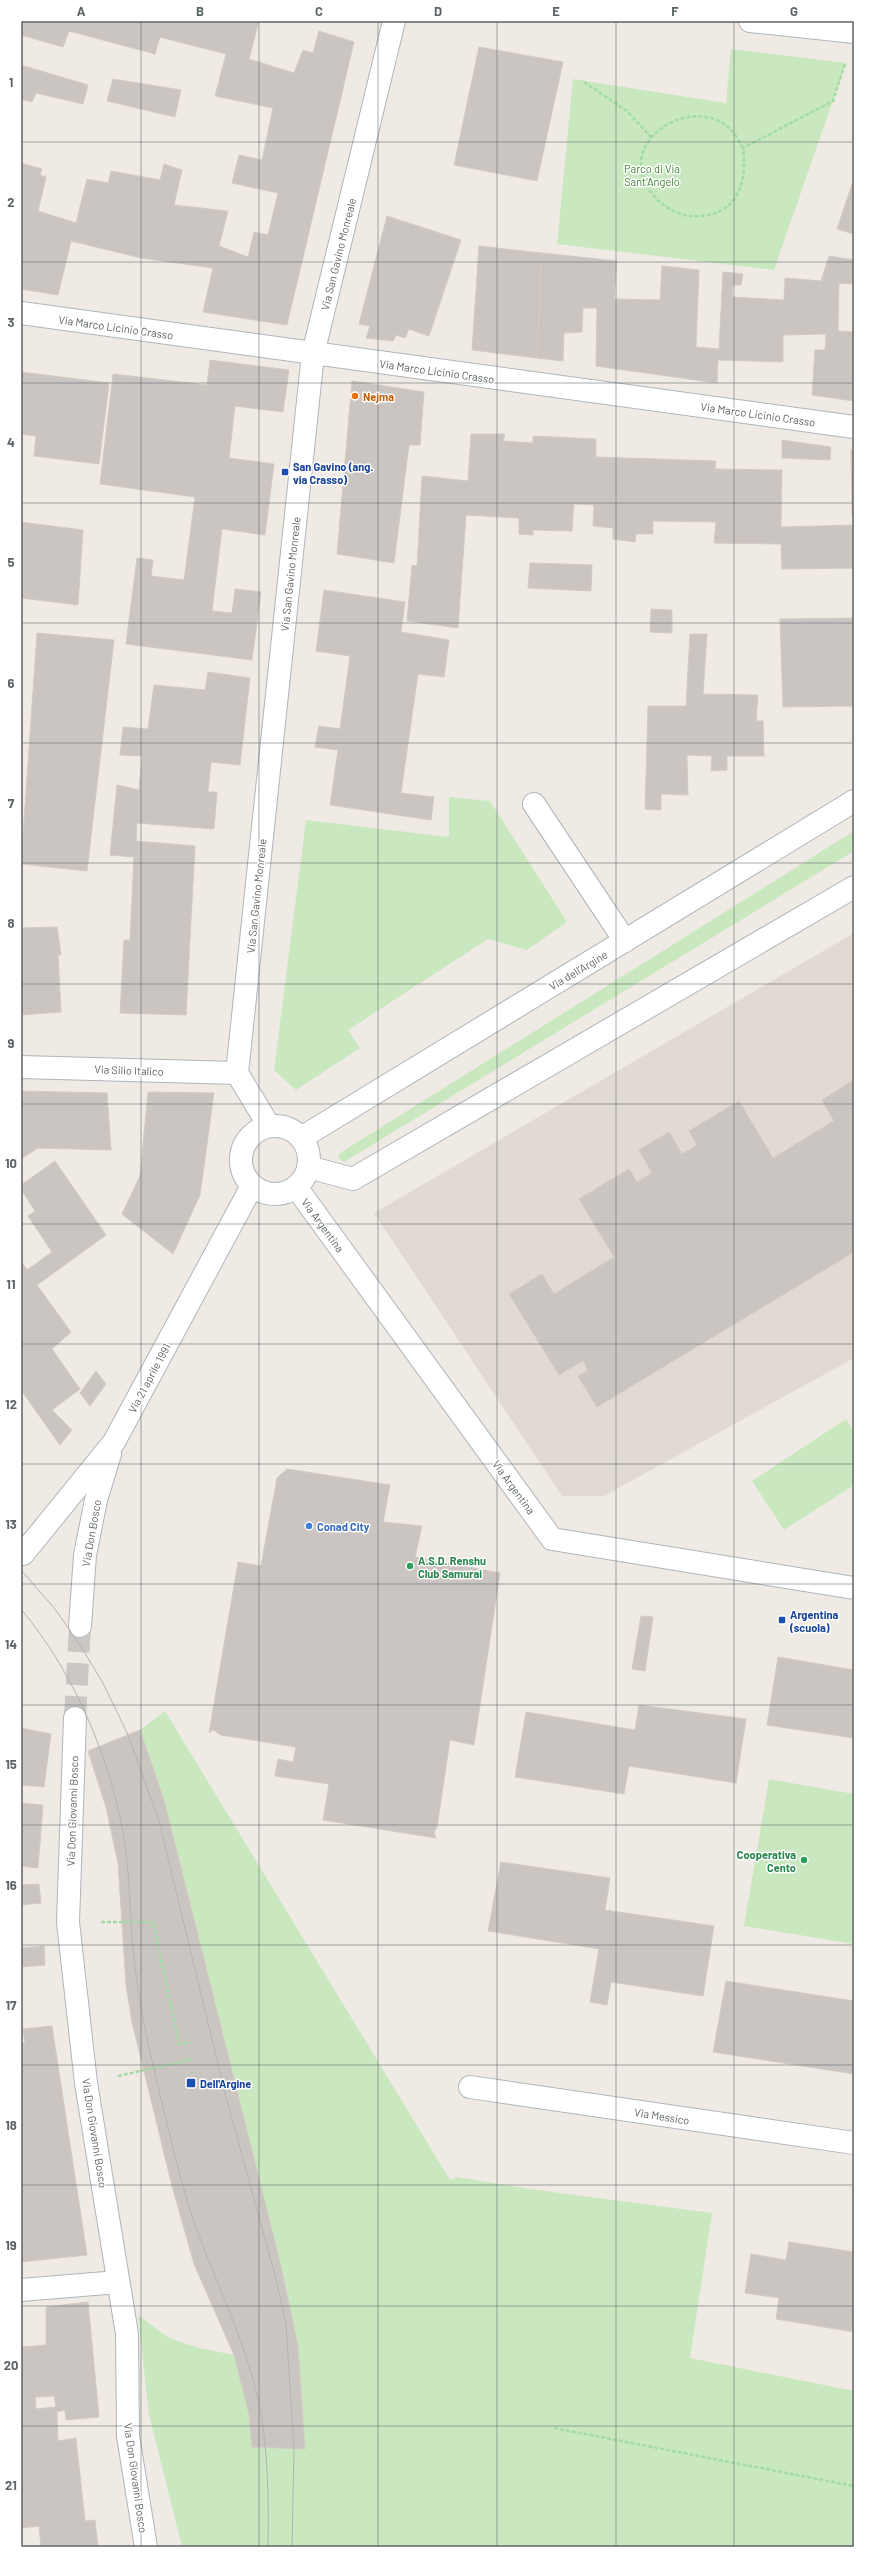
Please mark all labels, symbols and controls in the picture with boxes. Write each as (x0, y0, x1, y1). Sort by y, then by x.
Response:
text: A (77, 3, 86, 19)
text: B (196, 3, 204, 19)
text: C (315, 3, 323, 19)
text: D (434, 3, 442, 19)
text: E (552, 3, 560, 19)
text: F (671, 3, 679, 19)
text: G (790, 3, 798, 19)
text: 1 (9, 74, 13, 90)
park label: Parco di Via Sant'Angelo (624, 162, 680, 188)
text: 2 (7, 194, 15, 210)
street label: Via San Gavino Monreale (318, 196, 358, 311)
street label: Via Marco Licinio Crasso (58, 313, 174, 341)
text: 3 (7, 314, 15, 330)
street label: Via Marco Licinio Crasso (379, 357, 495, 385)
place label: Nejma (363, 390, 394, 403)
marker: Nejma (350, 391, 360, 401)
street label: Via Marco Licinio Crasso (700, 400, 816, 428)
text: 4 (7, 434, 15, 450)
place label: San Gavino (ang. via Crasso) (293, 460, 373, 486)
marker: San Gavino (ang. via Crasso) (280, 467, 290, 477)
street label: Via San Gavino Monreale (278, 516, 302, 632)
text: 5 (7, 554, 15, 570)
text: 6 (8, 675, 15, 691)
text: 7 (8, 795, 15, 811)
street label: Via San Gavino Monreale (244, 838, 268, 954)
text: 8 (7, 915, 15, 931)
street label: Via dell'Argine (546, 947, 610, 993)
text: 9 (8, 1035, 15, 1051)
street label: Via Silio Italico (94, 1062, 164, 1078)
text: 10 (5, 1155, 17, 1171)
street label: Via Argentina (299, 1195, 347, 1255)
text: 11 (6, 1276, 16, 1292)
street label: Via 21 aprile 1991 (125, 1341, 173, 1415)
text: 12 (5, 1396, 17, 1412)
street label: Via Argentina (490, 1457, 538, 1517)
street label: Via Don Bosco (79, 1498, 103, 1568)
text: 13 (5, 1516, 17, 1532)
place label: Conad City (317, 1520, 370, 1533)
marker: Conad City (304, 1521, 314, 1531)
place label: A.S.D. Renshu Club Samurai (418, 1554, 486, 1580)
marker: A.S.D. Renshu Club Samurai (405, 1561, 415, 1571)
place label: Argentina (scuola) (789, 1608, 838, 1634)
marker: Argentina (scuola) (777, 1615, 787, 1625)
text: 14 (5, 1636, 17, 1652)
street label: Via Don Giovanni Bosco (64, 1755, 80, 1867)
text: 15 (5, 1756, 17, 1772)
place label: Cooperativa Cento (737, 1848, 796, 1874)
marker: Cooperativa Cento (799, 1855, 809, 1865)
text: 16 (5, 1877, 17, 1893)
text: 17 (5, 1997, 17, 2013)
street label: Via Don Giovanni Bosco (80, 2077, 110, 2189)
marker: Dell'Argine (185, 2077, 197, 2089)
place label: Dell'Argine (200, 2077, 251, 2090)
street label: Via Messico (634, 2105, 690, 2127)
text: 18 (5, 2117, 17, 2133)
text: 19 (5, 2237, 17, 2253)
text: 20 (4, 2357, 18, 2373)
street label: Via Don Giovanni Bosco (122, 2422, 150, 2534)
text: 21 (5, 2477, 17, 2493)

